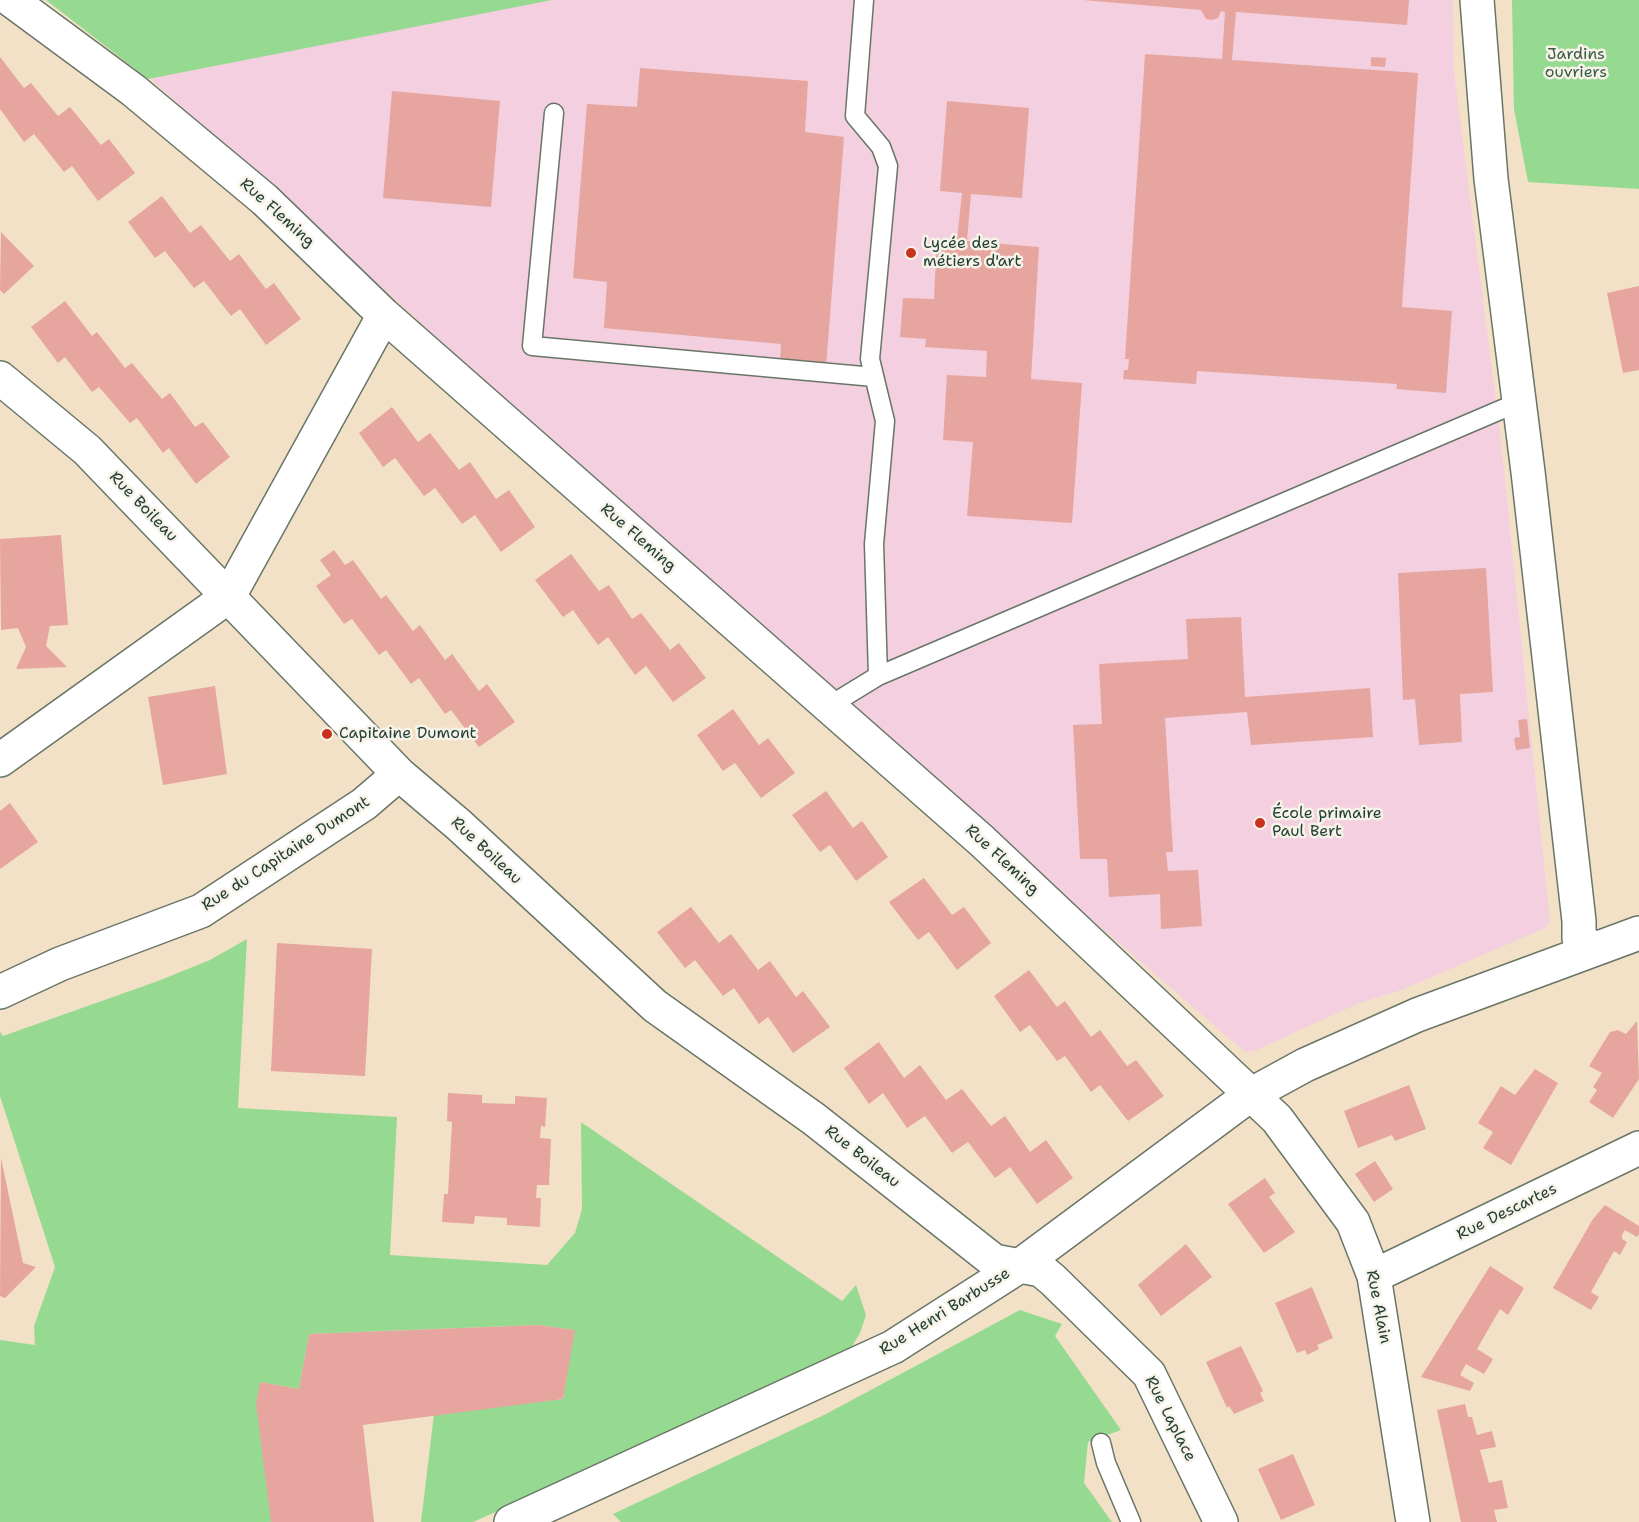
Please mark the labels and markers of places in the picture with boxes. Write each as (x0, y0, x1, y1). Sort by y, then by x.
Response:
place label: Lycée des métiers d'art (923, 234, 1021, 272)
marker: Lycée des métiers d'art (904, 246, 918, 260)
place label: Capitaine Dumont (339, 724, 477, 744)
marker: Capitaine Dumont (320, 727, 334, 741)
place label: École primaire Paul Bert (1272, 804, 1382, 842)
marker: École primaire Paul Bert (1253, 816, 1267, 830)

